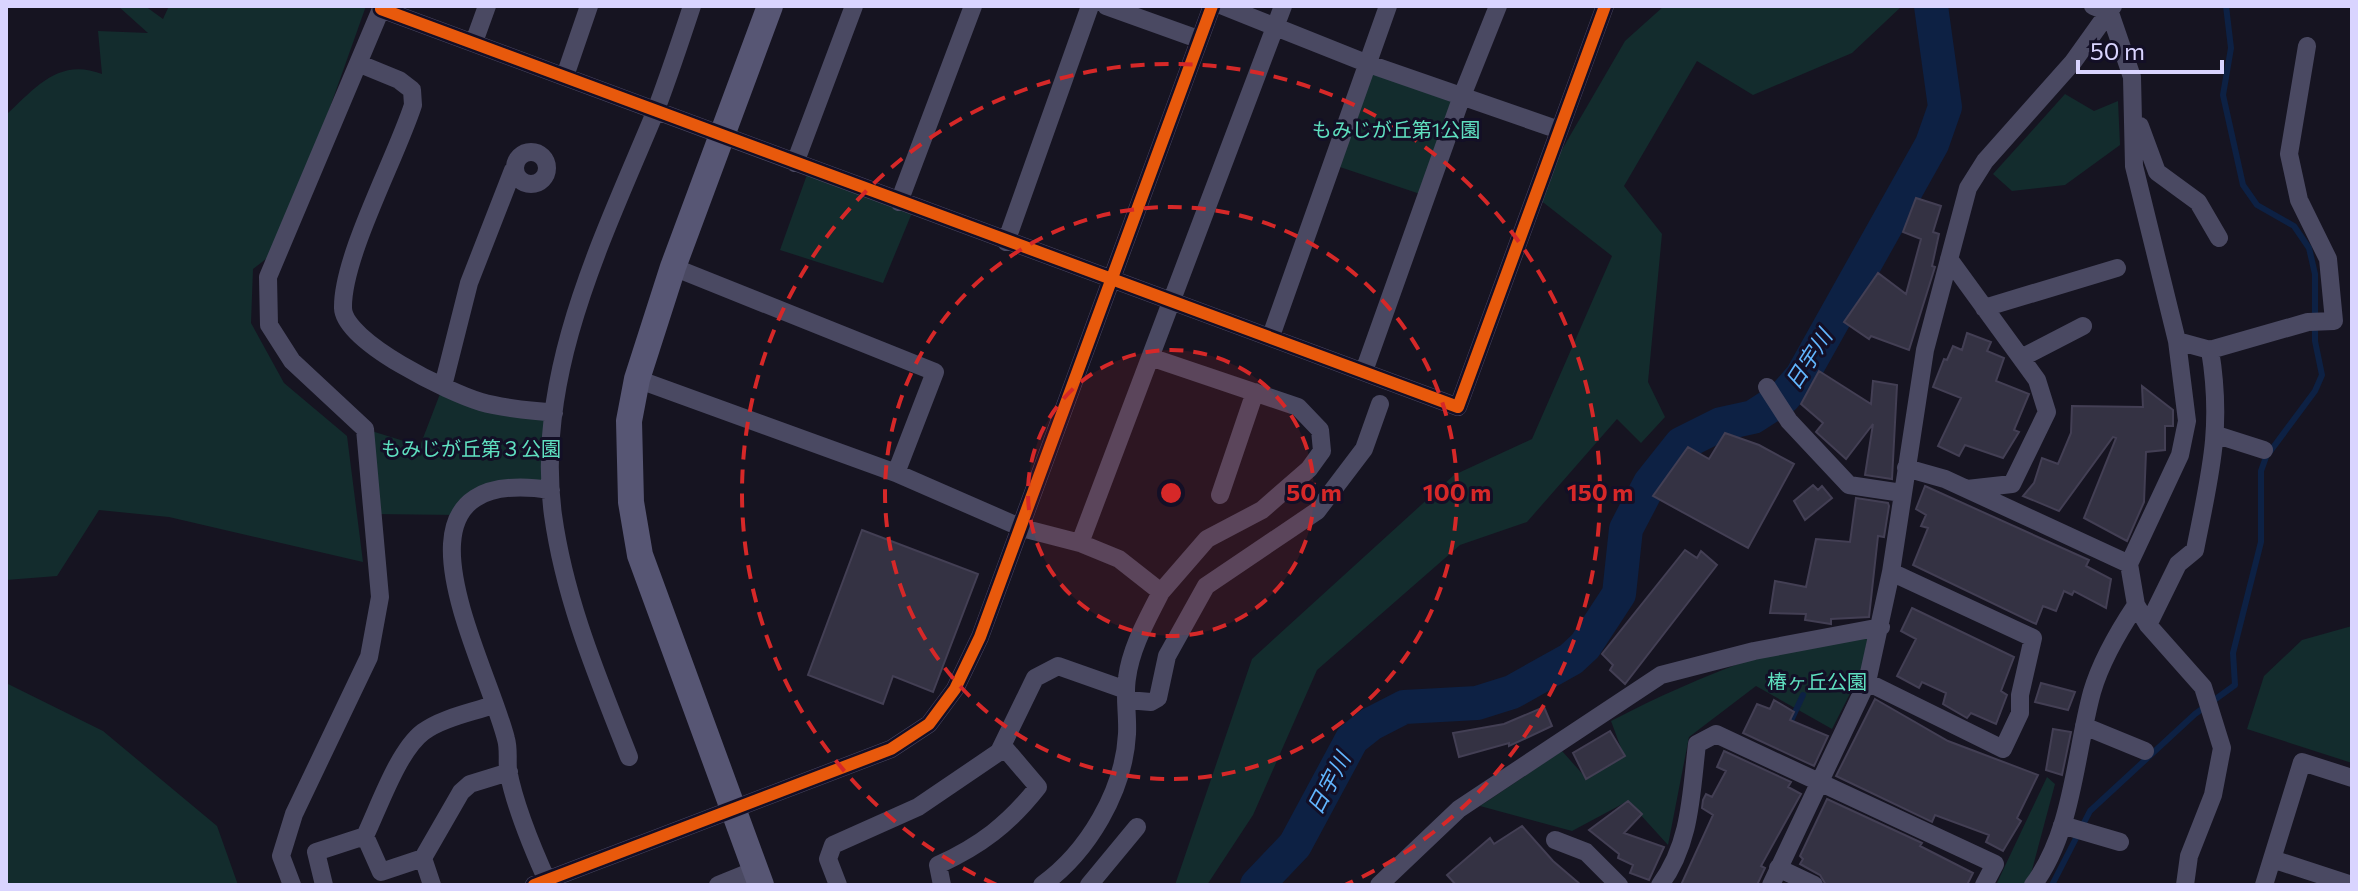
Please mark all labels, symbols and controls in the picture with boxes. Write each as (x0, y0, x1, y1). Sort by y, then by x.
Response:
scale bar (2078, 24, 2222, 74)
text: 50 m (2090, 36, 2145, 65)
park label: もみじが丘第1公園 (1312, 117, 1480, 141)
water label: 日宇川 (1779, 322, 1838, 394)
park label: もみじが丘第３公園 (381, 436, 561, 460)
text: 50 m (1286, 477, 1342, 506)
text: 100 m (1423, 477, 1491, 506)
text: 150 m (1567, 477, 1633, 506)
centre of rings (1157, 479, 1185, 507)
park label: 椿ヶ丘公園 (1767, 669, 1867, 693)
water label: 日宇川 (1301, 746, 1356, 818)

